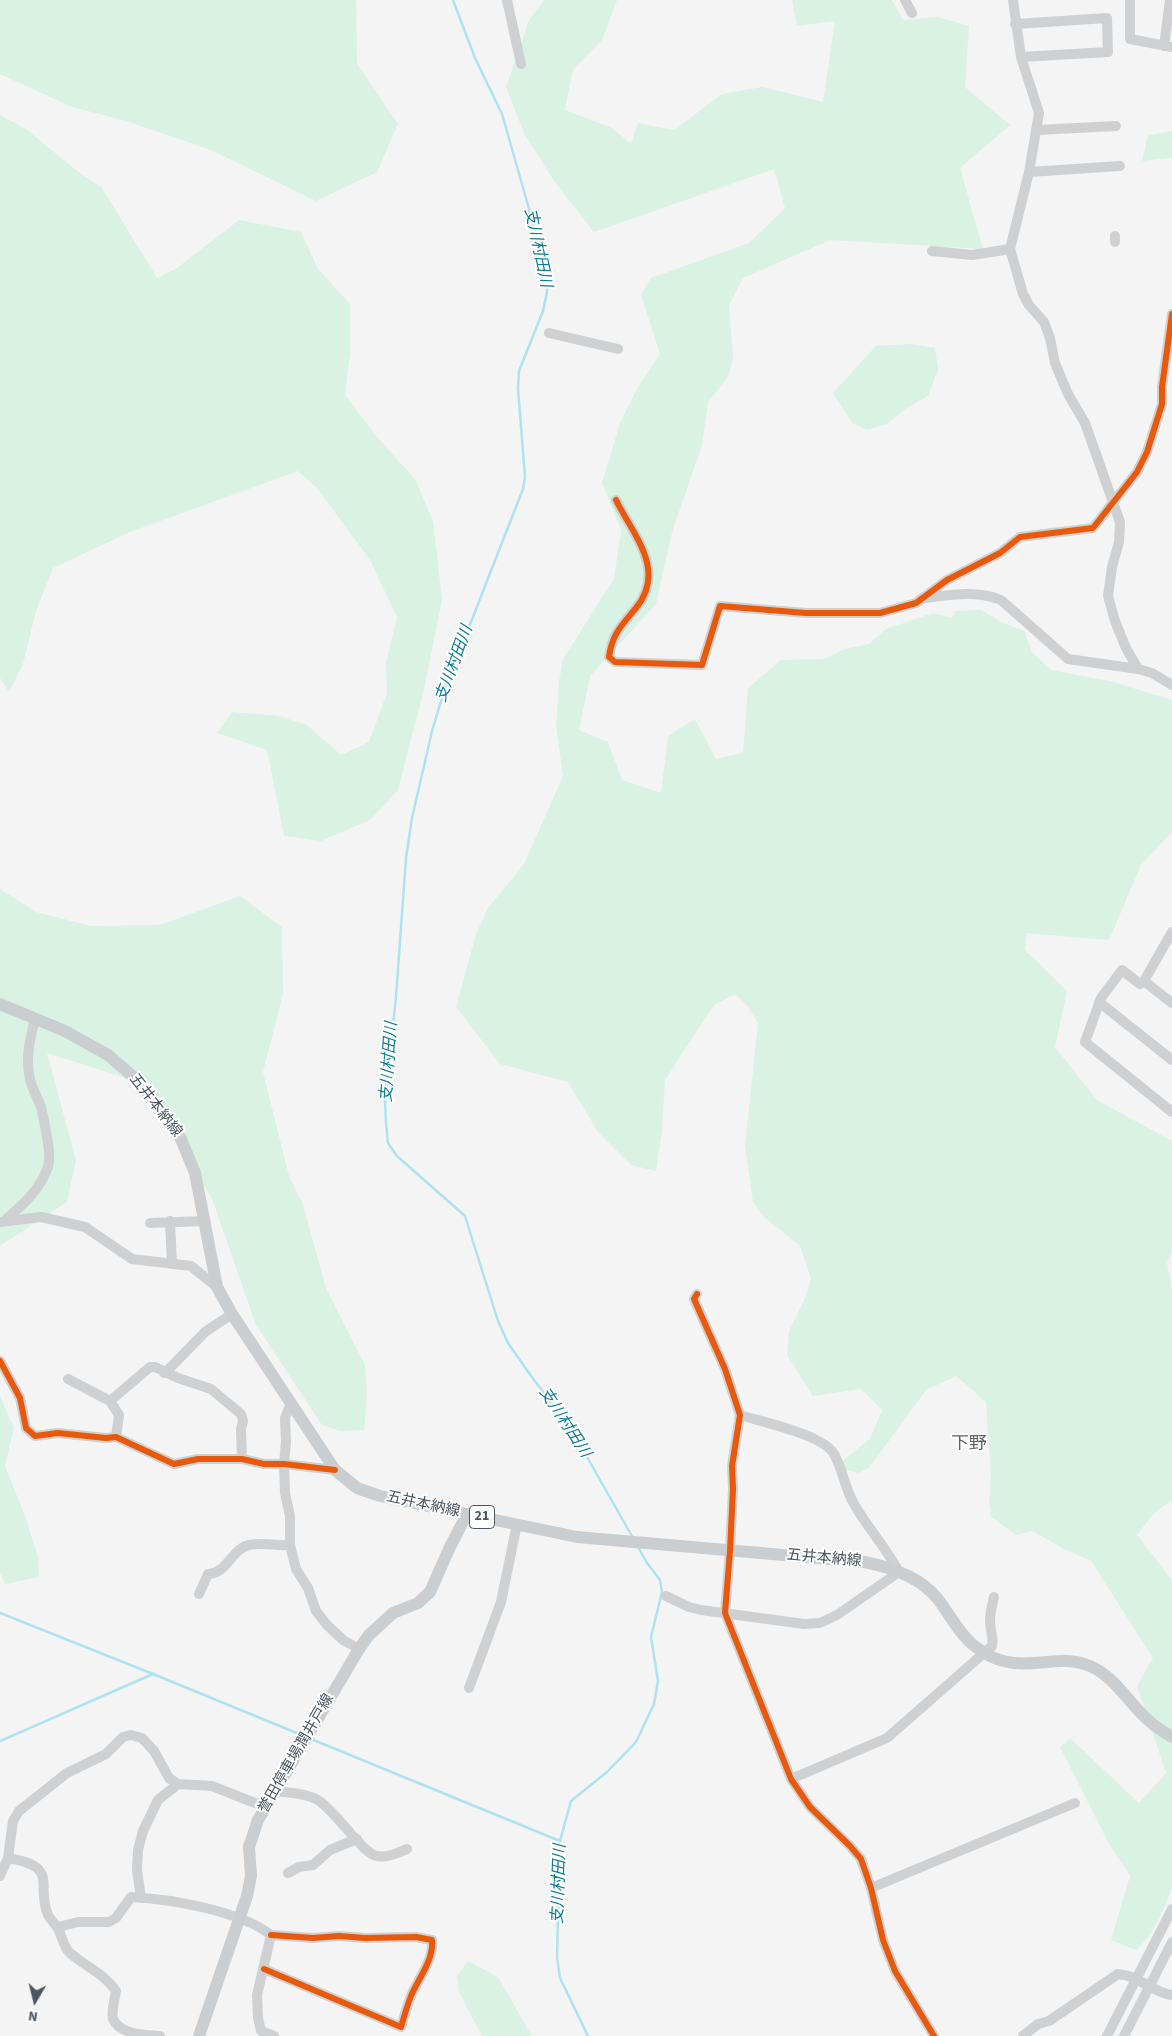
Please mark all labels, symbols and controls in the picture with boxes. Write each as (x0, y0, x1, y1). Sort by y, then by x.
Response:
water label: 支川村田川 (519, 207, 555, 289)
water label: 支川村田川 (432, 623, 478, 705)
water label: 支川村田川 (378, 1021, 402, 1103)
street label: 五井本納線 (125, 1071, 185, 1141)
water label: 支川村田川 (534, 1384, 594, 1462)
district label: 下野 (951, 1434, 987, 1456)
street label: 五井本納線 (384, 1488, 462, 1522)
road number: 21 (470, 1505, 494, 1528)
street label: 五井本納線 (786, 1547, 862, 1571)
street label: 誉田停車場潤井戸線 (255, 1691, 339, 1817)
water label: 支川村田川 (549, 1844, 571, 1924)
north arrow (10, 1976, 60, 2026)
text: N (27, 2005, 39, 2026)

